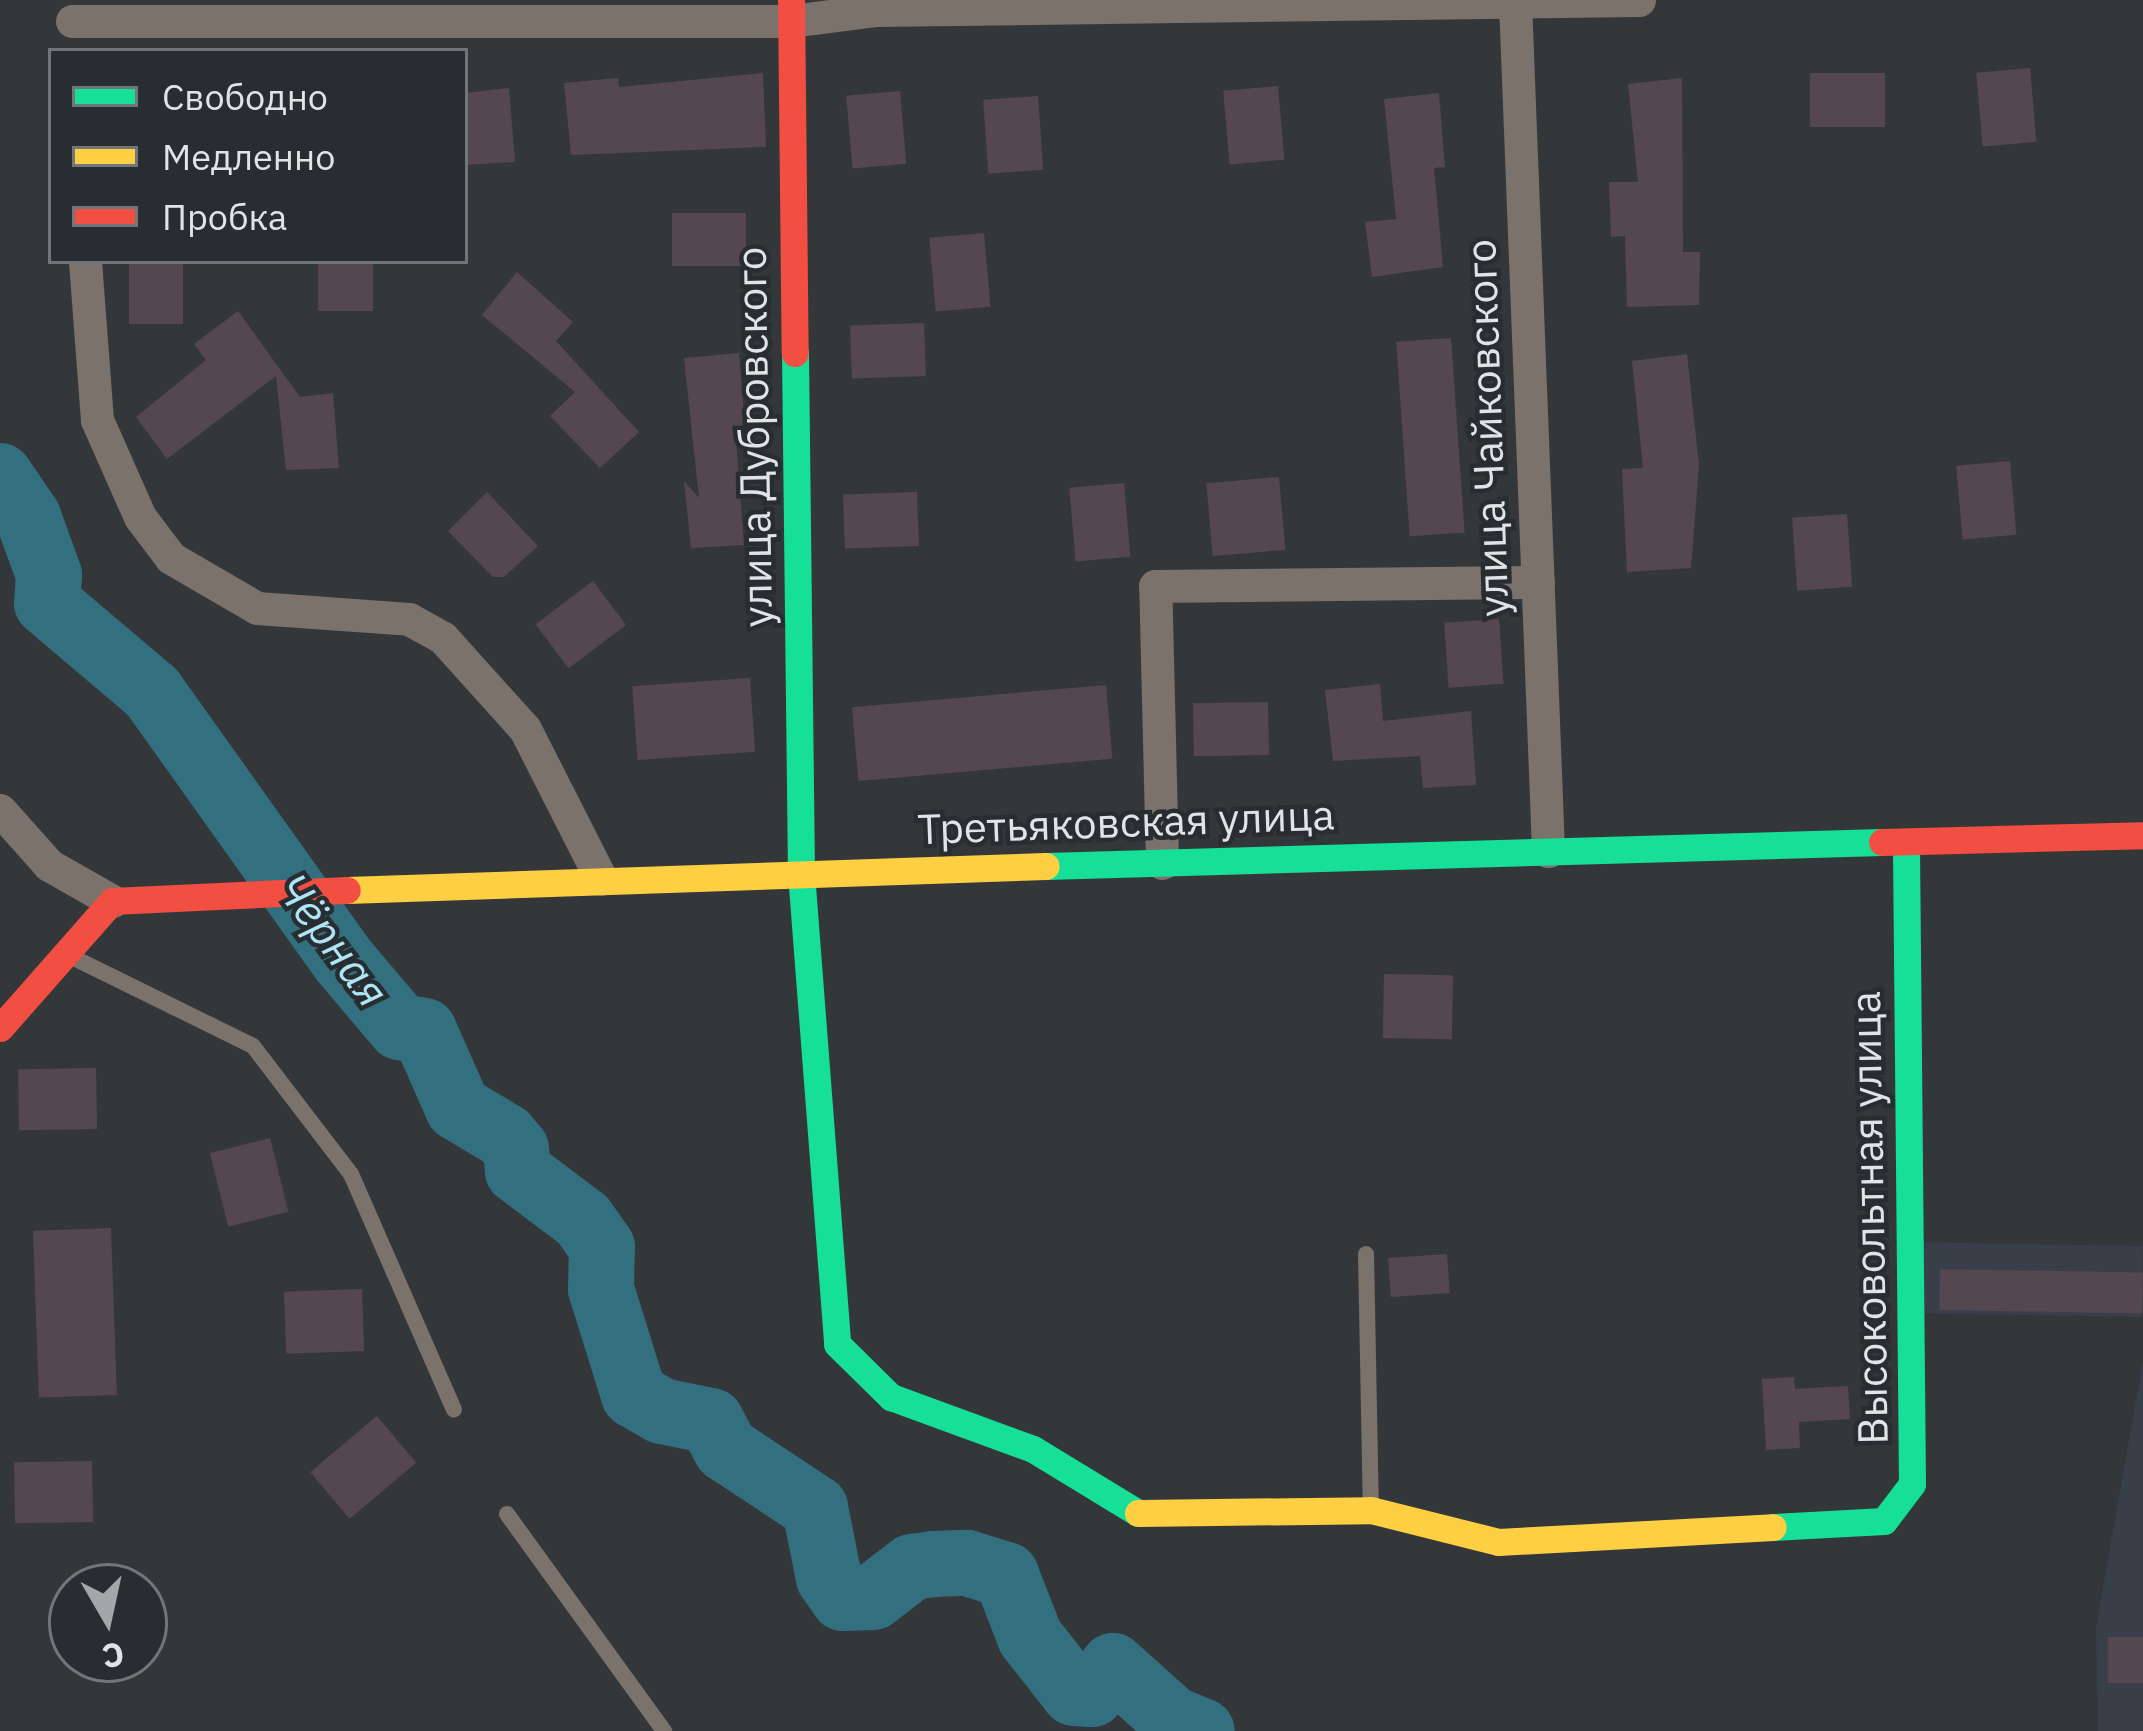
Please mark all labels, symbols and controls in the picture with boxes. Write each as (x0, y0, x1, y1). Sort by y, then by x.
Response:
legend (48, 48, 468, 264)
text: Свободно (162, 73, 328, 120)
text: Медленно (162, 133, 335, 180)
text: Пробка (162, 193, 287, 240)
street label: улица Чайковского (1455, 238, 1519, 618)
street label: улица Дубровского (725, 246, 783, 628)
street label: Третьяковская улица (917, 790, 1335, 854)
water label: Чёрная (266, 863, 400, 1017)
street label: Высоковольтная улица (1840, 991, 1898, 1445)
north arrow (48, 1563, 168, 1683)
text: С (99, 1633, 127, 1679)

